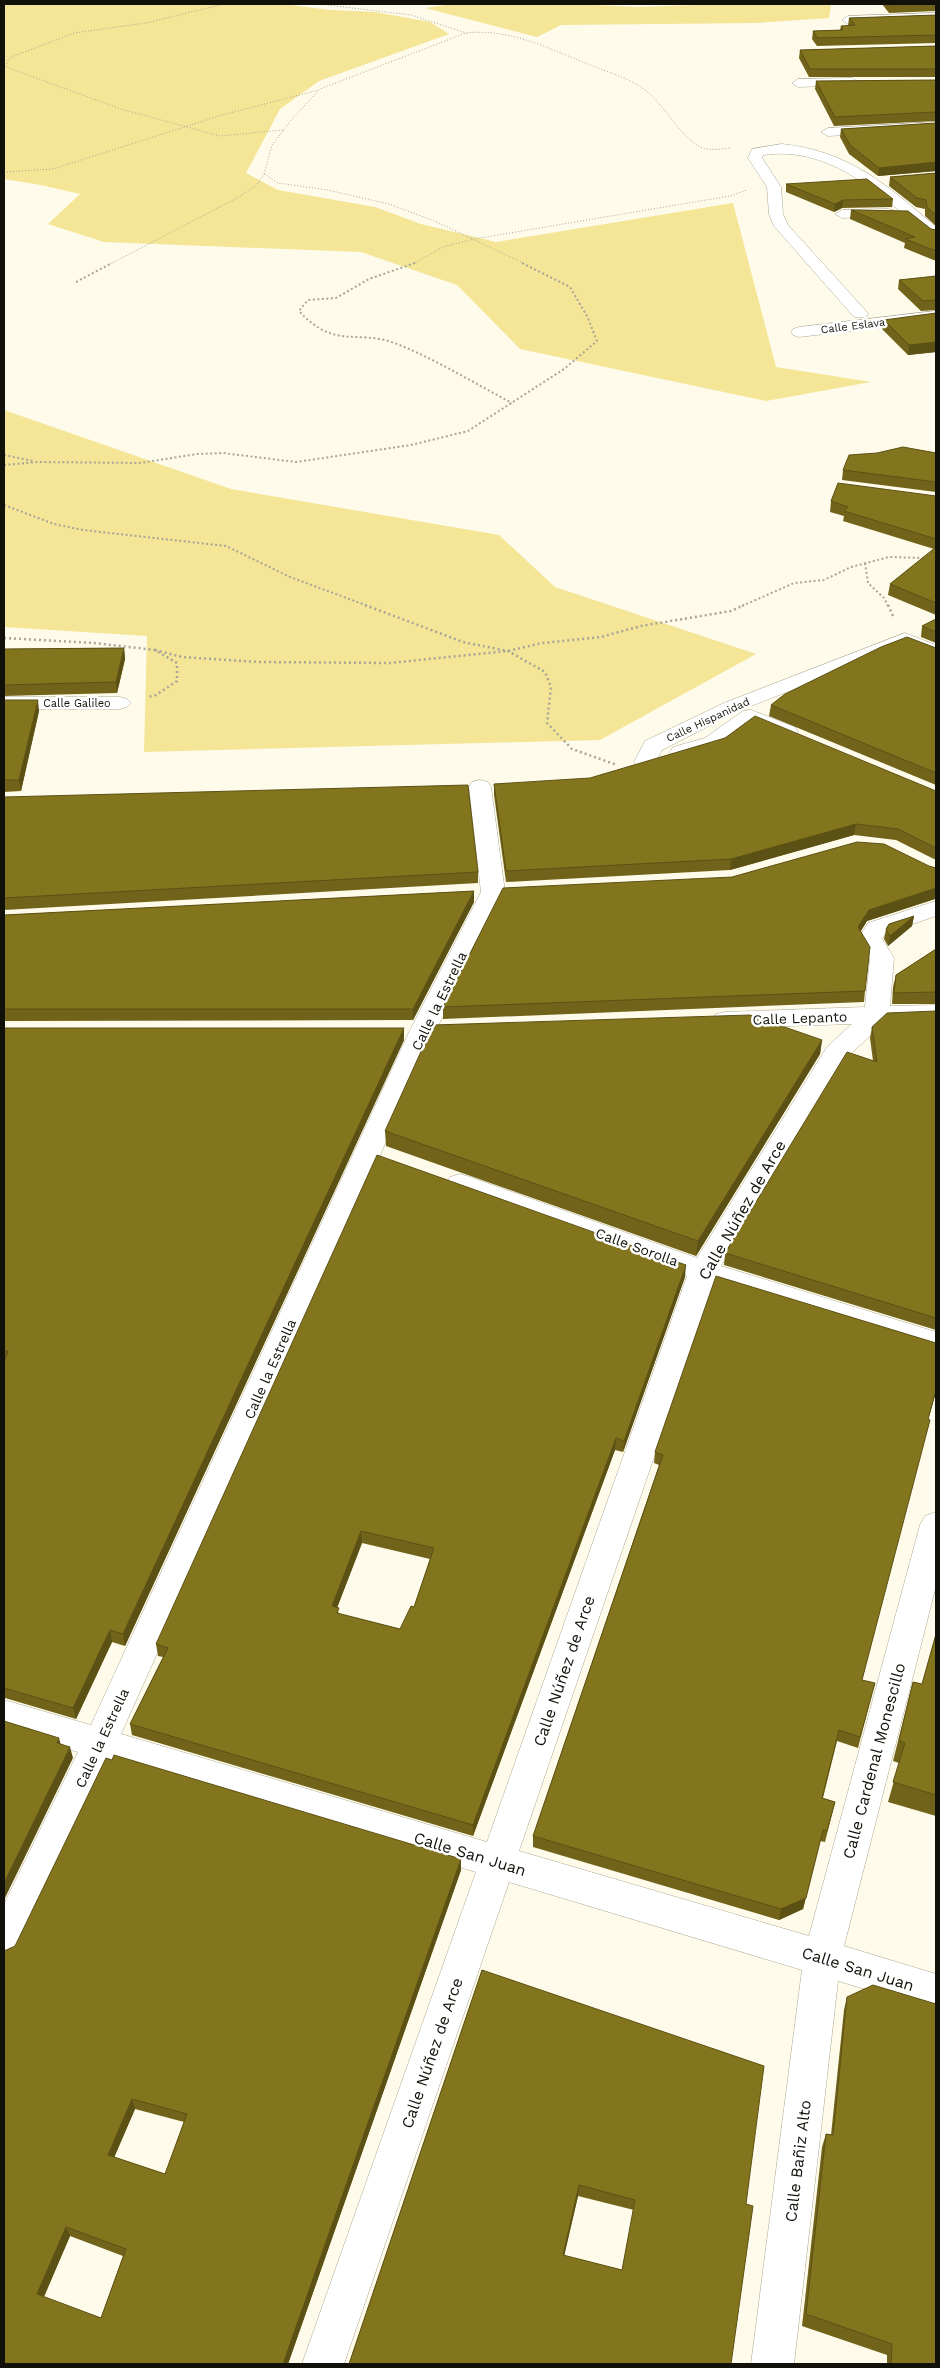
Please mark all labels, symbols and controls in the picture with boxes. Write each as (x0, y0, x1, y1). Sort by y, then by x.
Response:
street label: Calle Eslava (820, 316, 886, 336)
street label: Calle Hispanidad (664, 695, 752, 745)
street label: Calle Galileo (43, 697, 111, 710)
street label: Calle la Estrella (408, 949, 470, 1053)
street label: Calle Lepanto (752, 1008, 848, 1028)
street label: Calle Núñez de Arce (694, 1137, 790, 1283)
street label: Calle Sorolla (594, 1225, 681, 1269)
street label: Calle la Estrella (241, 1316, 299, 1422)
street label: Calle Núñez de Arce (529, 1593, 599, 1749)
street label: Calle Cardenal Monescillo (839, 1661, 909, 1861)
street label: Calle la Estrella (72, 1686, 132, 1790)
street label: Calle San Juan (412, 1828, 528, 1880)
street label: Calle San Juan (800, 1943, 916, 1995)
street label: Calle Núñez de Arce (397, 1975, 467, 2131)
street label: Calle Bañiz Alto (781, 2099, 815, 2223)

